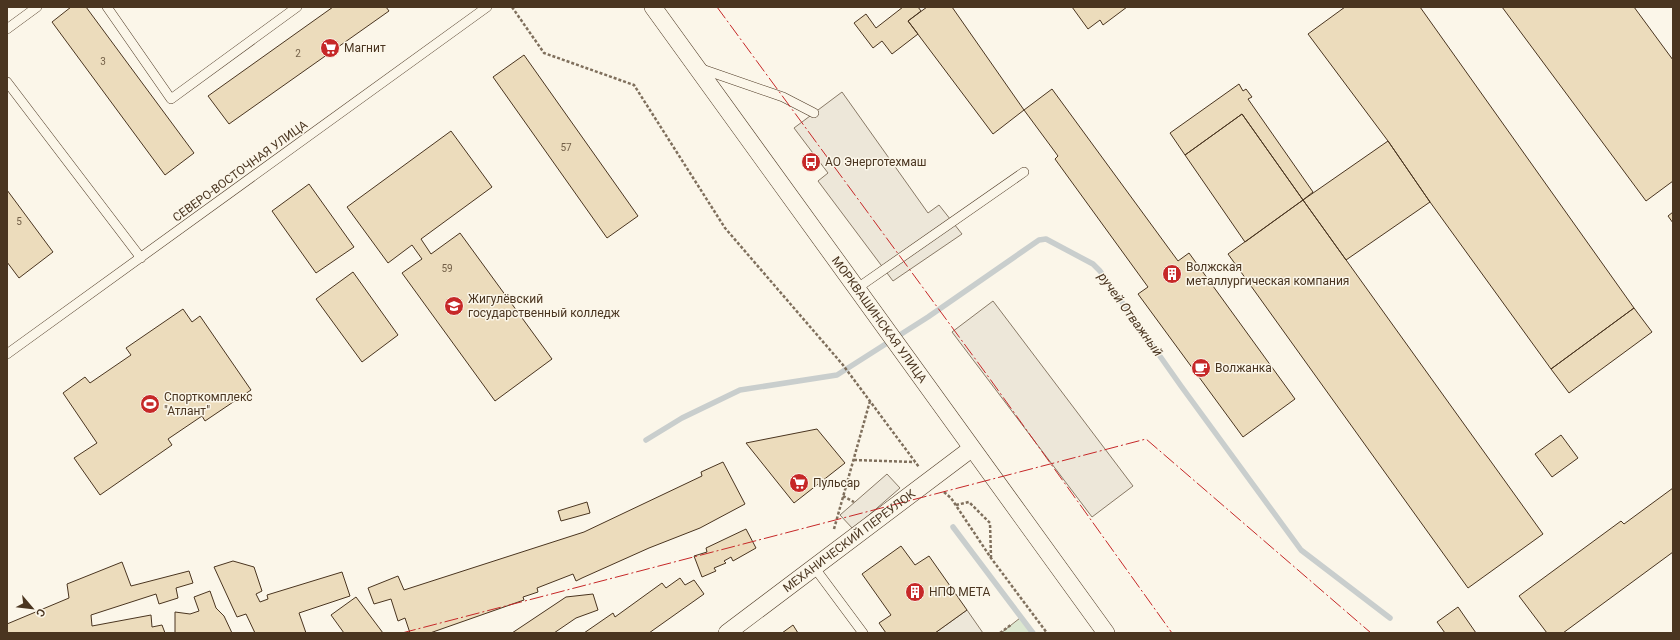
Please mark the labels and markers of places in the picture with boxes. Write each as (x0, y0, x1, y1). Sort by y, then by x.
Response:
supermarket icon: Магнит (319, 37, 341, 59)
place label: Магнит (344, 41, 386, 55)
bus stop icon: АО Энерготехмаш (800, 151, 822, 173)
place label: АО Энерготехмаш (825, 155, 927, 169)
place label: Волжская металлургическая компания (1186, 260, 1349, 288)
building icon: Волжская металлургическая компания (1161, 263, 1183, 285)
place label: Жигулёвский государственный колледж (468, 292, 621, 320)
school or university icon: Жигулёвский государственный колледж (443, 295, 465, 317)
cafe icon: Волжанка (1190, 357, 1212, 379)
place label: Волжанка (1215, 361, 1272, 375)
place label: Спорткомплекс "Атлант" (164, 390, 253, 418)
sports icon: Спорткомплекс "Атлант" (139, 393, 161, 415)
supermarket icon: Пульсар (788, 472, 810, 494)
place label: Пульсар (813, 476, 860, 490)
building icon: НПФ МЕТА (904, 581, 926, 603)
place label: НПФ МЕТА (929, 585, 990, 599)

